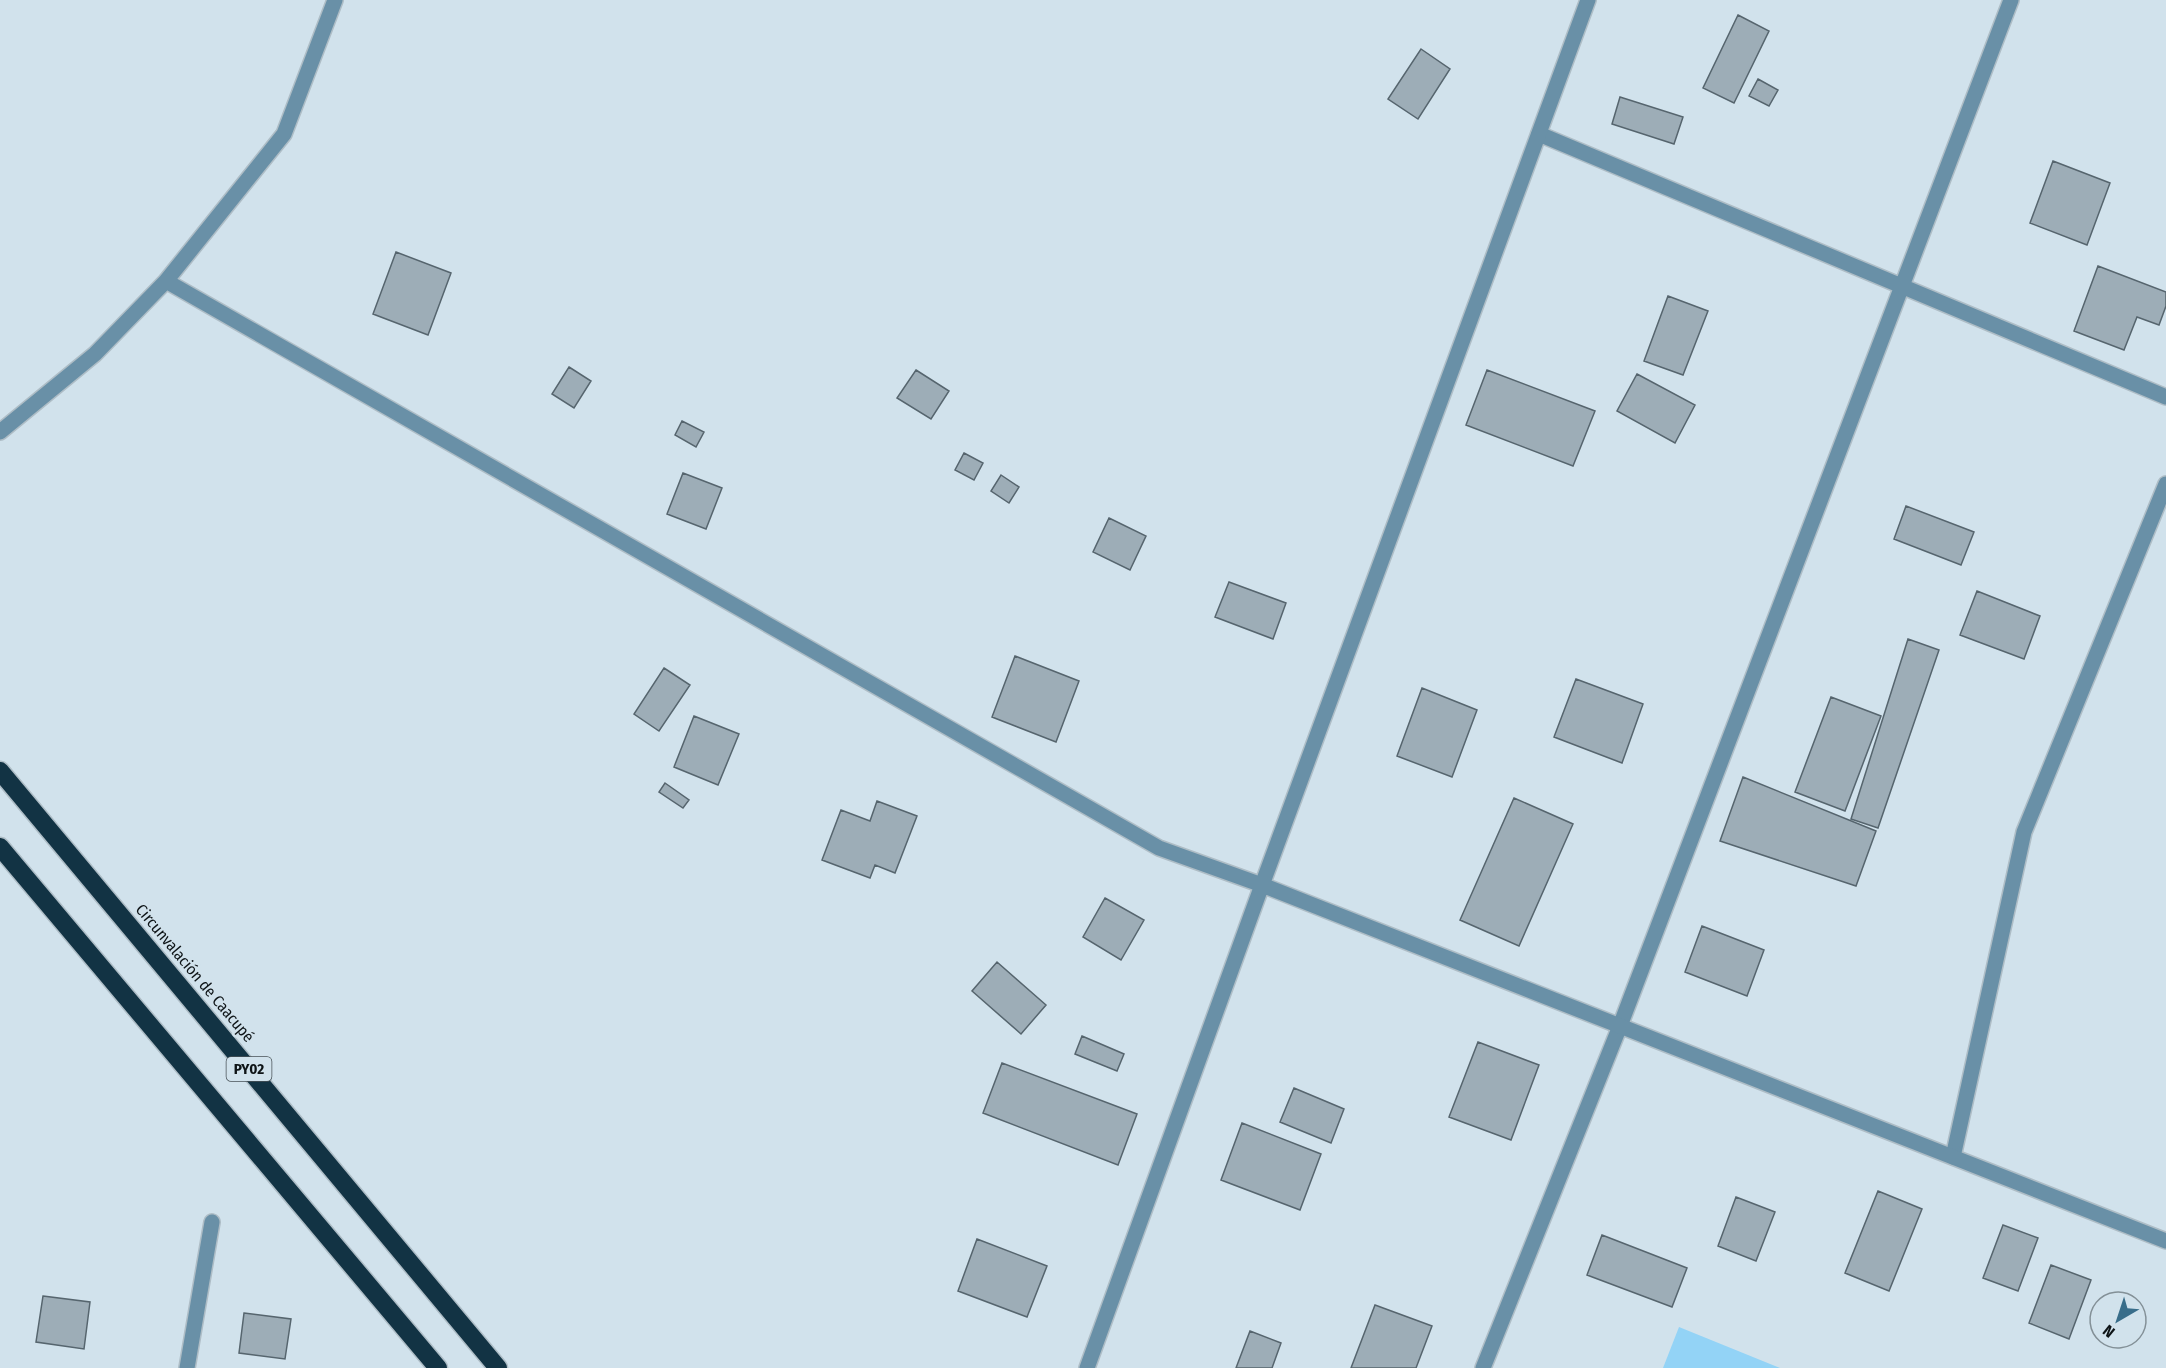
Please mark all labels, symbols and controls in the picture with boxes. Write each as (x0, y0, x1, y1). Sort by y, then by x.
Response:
street label: Circunvalación de Caacupé (132, 900, 258, 1046)
road number: PY02 (226, 1057, 272, 1081)
north arrow (2088, 1290, 2148, 1350)
text: N (2099, 1321, 2119, 1342)

